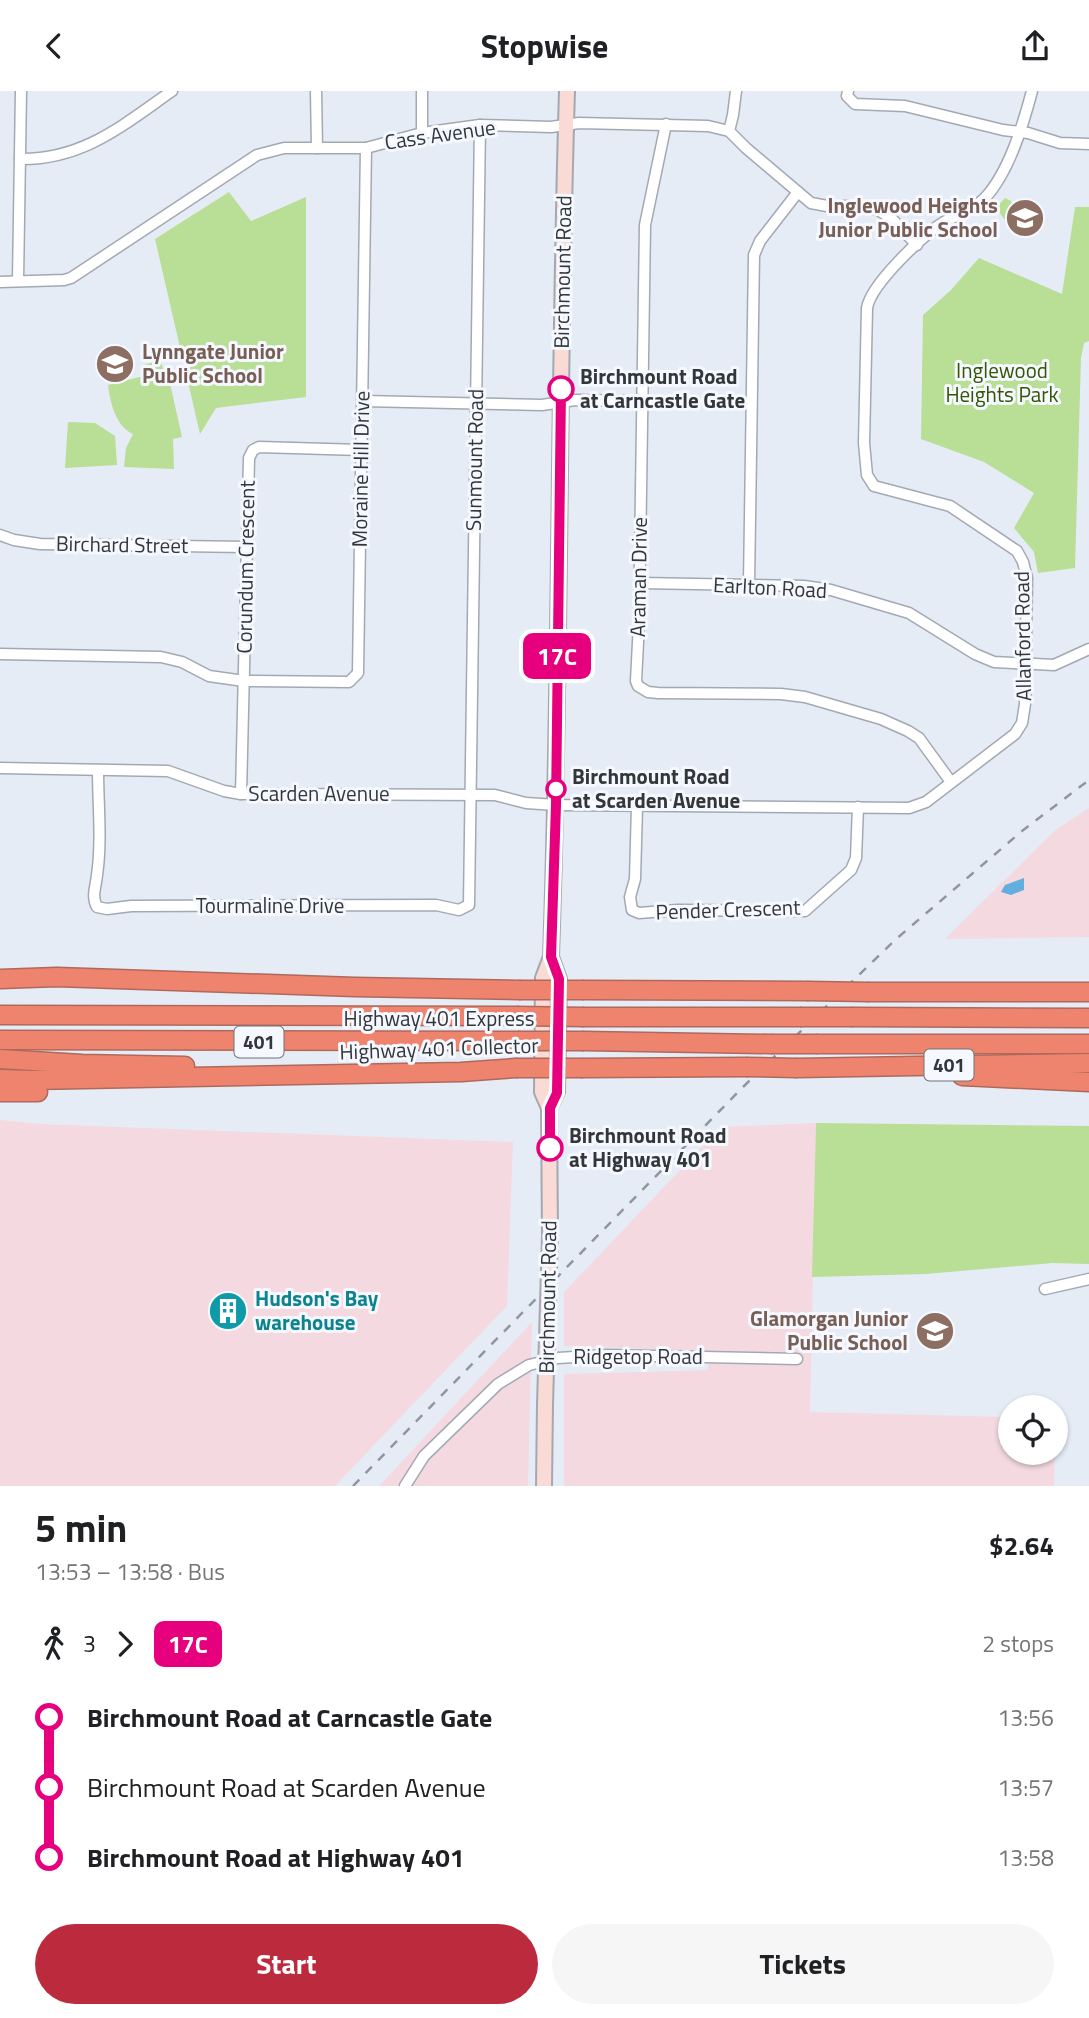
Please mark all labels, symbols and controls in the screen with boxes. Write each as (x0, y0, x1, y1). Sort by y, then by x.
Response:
text: Stopwise (481, 22, 608, 70)
icon: back (35, 27, 73, 65)
icon: share (1016, 27, 1054, 65)
street label: Cass Avenue (382, 110, 497, 158)
place label: Inglewood Heights Junior Public School (819, 189, 998, 245)
street label: Birchmount Road (545, 195, 579, 349)
school or university icon: Inglewood Heights Junior Public School (1004, 197, 1046, 239)
place label: Lynngate Junior Public School (142, 335, 284, 391)
school or university icon: Lynngate Junior Public School (94, 343, 136, 385)
park label: Inglewood Heights Park (945, 354, 1059, 410)
place label: Birchmount Road at Carncastle Gate (580, 360, 745, 416)
marker: Birchmount Road at Carncastle Gate (548, 376, 574, 402)
street label: Sunmount Road (457, 389, 491, 531)
street label: Moraine Hill Drive (343, 390, 377, 548)
street label: Corundum Crescent (227, 479, 263, 654)
street label: Araman Drive (621, 517, 655, 637)
street label: Birchard Street (56, 527, 189, 561)
street label: Earlton Road (712, 568, 828, 606)
street label: Allanford Road (1005, 571, 1039, 701)
line badge: 17C (517, 633, 597, 679)
text: 17C (537, 638, 577, 674)
place label: Birchmount Road at Scarden Avenue (572, 760, 740, 816)
street label: Scarden Avenue (248, 777, 390, 809)
marker: Birchmount Road at Scarden Avenue (546, 779, 566, 799)
street label: Tourmaline Drive (196, 889, 344, 921)
street label: Pender Crescent (655, 890, 802, 928)
street label: Highway 401 Express (343, 1002, 535, 1034)
road number: 401 (234, 1027, 284, 1058)
street label: Highway 401 Collector (339, 1029, 539, 1067)
road number: 401 (925, 1049, 974, 1081)
place label: Birchmount Road at Highway 401 (569, 1119, 727, 1175)
marker: Birchmount Road at Highway 401 (537, 1135, 563, 1161)
street label: Birchmount Road (530, 1220, 564, 1374)
place label: Hudson's Bay warehouse (255, 1282, 379, 1338)
building icon: Hudson's Bay warehouse (207, 1290, 249, 1332)
place label: Glamorgan Junior Public School (750, 1302, 908, 1358)
school or university icon: Glamorgan Junior Public School (914, 1310, 956, 1352)
street label: Ridgetop Road (573, 1340, 703, 1372)
map controls (998, 1395, 1068, 1465)
button: locate (998, 1395, 1068, 1465)
text: 5 min (35, 1499, 127, 1557)
text: $2.64 (989, 1526, 1054, 1565)
text: 13:53 – 13:58 · Bus (35, 1554, 225, 1589)
icon: walk (35, 1625, 73, 1663)
icon: forward (106, 1625, 144, 1663)
text: 3 (83, 1626, 96, 1661)
text: 17C (168, 1626, 208, 1662)
text: 2 stops (982, 1626, 1054, 1661)
text: Birchmount Road at Carncastle Gate (87, 1698, 492, 1737)
text: 13:56 (997, 1700, 1054, 1735)
text: Birchmount Road at Scarden Avenue (87, 1768, 486, 1807)
text: 13:57 (997, 1770, 1054, 1805)
text: Birchmount Road at Highway 401 (87, 1838, 464, 1877)
text: 13:58 (997, 1840, 1054, 1875)
button: Start (35, 1924, 538, 2004)
button: Tickets (552, 1924, 1054, 2004)

